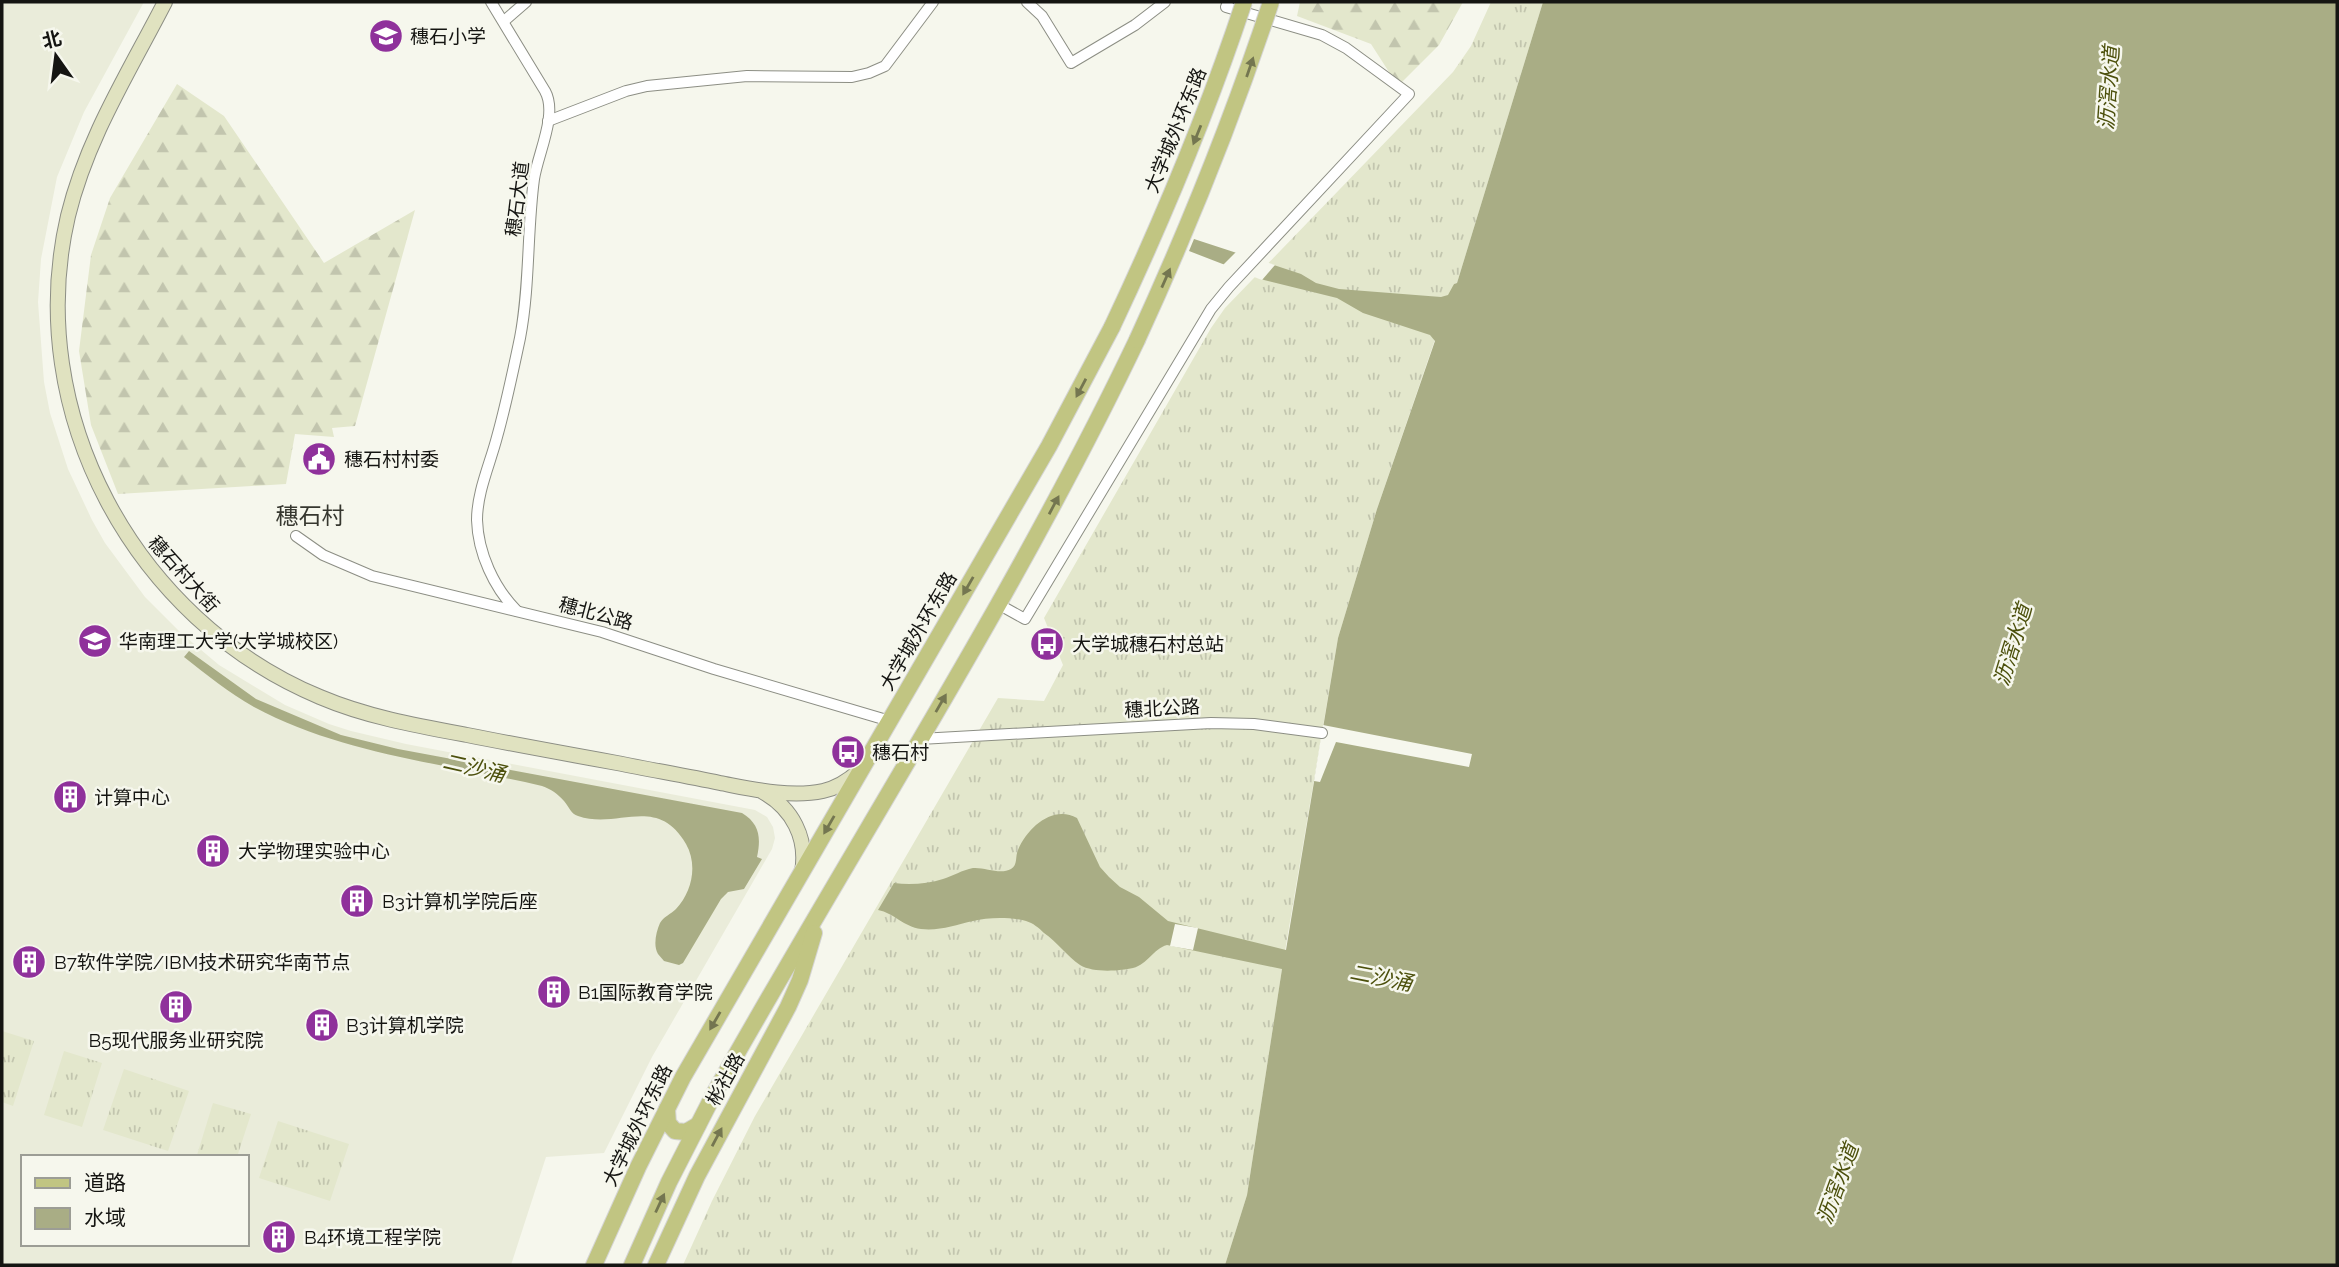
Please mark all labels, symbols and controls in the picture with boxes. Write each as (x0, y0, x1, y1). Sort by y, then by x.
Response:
school or university icon: 穗石小学 (367, 17, 405, 55)
north arrow (21, 21, 91, 91)
place label: 穗石小学 (410, 25, 486, 47)
text: 北 (40, 27, 64, 52)
water label: 沥滘水道 (2093, 42, 2124, 131)
one-way arrow (1245, 56, 1256, 77)
street label: 大学城外环东路 (1140, 64, 1210, 196)
one-way arrow (1191, 125, 1202, 146)
street label: 穗石大道 (501, 160, 533, 238)
one-way arrow (1160, 268, 1172, 288)
one-way arrow (1075, 378, 1086, 398)
public building icon: 穗石村村委 (300, 440, 338, 478)
place label: 穗石村村委 (344, 448, 439, 470)
one-way arrow (1047, 495, 1059, 515)
district label: 穗石村 (276, 502, 345, 529)
street label: 穗石村大街 (144, 531, 224, 617)
street label: 大学城外环东路 (875, 568, 961, 694)
one-way arrow (962, 576, 974, 595)
street label: 穗北公路 (556, 593, 636, 633)
water label: 沥滘水道 (1988, 598, 2038, 689)
school or university icon: 华南理工大学(大学城校区) (76, 622, 114, 660)
bus stop icon: 大学城穗石村总站 (1028, 625, 1066, 663)
place label: 华南理工大学(大学城校区) (119, 630, 338, 652)
place label: 大学城穗石村总站 (1072, 633, 1224, 655)
one-way arrow (935, 693, 947, 713)
street label: 穗北公路 (1123, 695, 1201, 721)
bus stop icon: 穗石村 (829, 733, 867, 771)
place label: 穗石村 (872, 741, 929, 763)
water label: 二沙涌 (441, 748, 510, 787)
building icon: 计算中心 (51, 778, 89, 816)
place label: 计算中心 (94, 786, 170, 808)
one-way arrow (823, 815, 836, 834)
building icon: 大学物理实验中心 (194, 832, 232, 870)
place label: 大学物理实验中心 (238, 840, 390, 862)
building icon: B3计算机学院后座 (338, 882, 376, 920)
place label: B3计算机学院后座 (382, 890, 538, 912)
building icon: B7软件学院/IBM技术研究华南节点 (10, 943, 48, 981)
place label: B7软件学院/IBM技术研究华南节点 (54, 951, 350, 973)
water label: 二沙涌 (1348, 959, 1416, 996)
building icon: B1国际教育学院 (535, 973, 573, 1011)
place label: B1国际教育学院 (578, 981, 713, 1003)
building icon: B5现代服务业研究院 (157, 988, 195, 1026)
building icon: B3计算机学院 (303, 1006, 341, 1044)
one-way arrow (709, 1012, 721, 1031)
place label: B3计算机学院 (346, 1014, 464, 1036)
place label: B5现代服务业研究院 (88, 1029, 264, 1051)
street label: 彬社路 (702, 1049, 748, 1109)
street label: 大学城外环东路 (598, 1060, 676, 1190)
one-way arrow (710, 1127, 722, 1147)
water label: 沥滘水道 (1811, 1137, 1865, 1228)
legend (21, 1155, 248, 1246)
text: 道路 (84, 1170, 126, 1195)
one-way arrow (654, 1193, 666, 1213)
text: 水域 (84, 1205, 126, 1230)
building icon: B4环境工程学院 (260, 1218, 298, 1256)
place label: B4环境工程学院 (304, 1226, 441, 1248)

